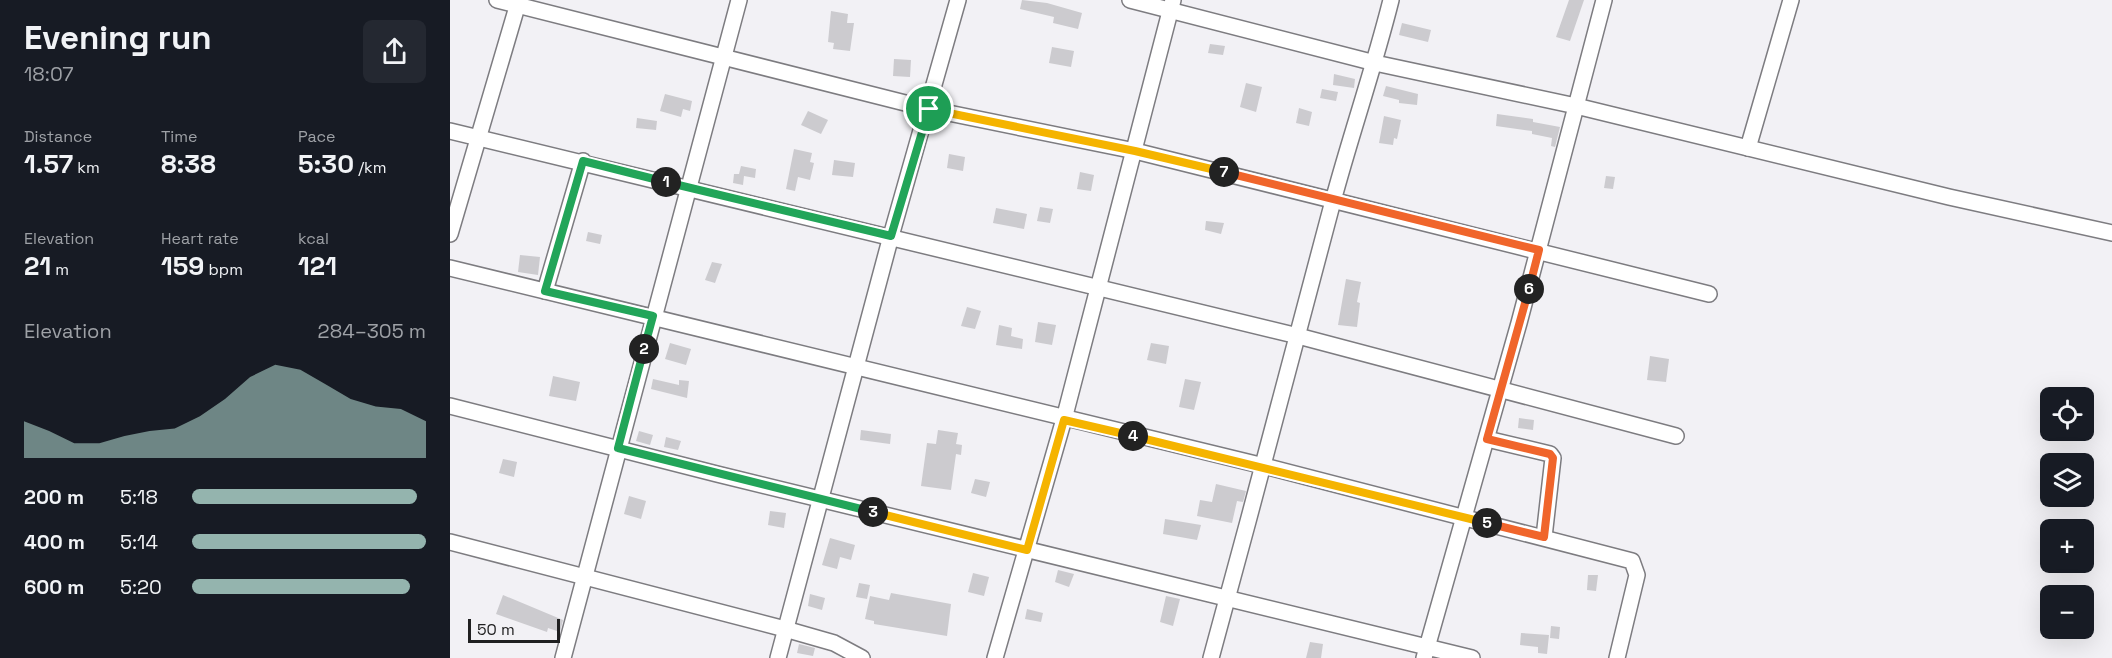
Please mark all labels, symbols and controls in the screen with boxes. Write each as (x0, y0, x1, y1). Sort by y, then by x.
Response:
text: Evening run (24, 17, 212, 59)
button: share (363, 20, 426, 83)
text: 18:07 (24, 61, 74, 87)
pin (903, 83, 954, 134)
icon: arrive (912, 92, 945, 125)
text: Distance (24, 126, 92, 147)
text: Time (161, 126, 197, 147)
text: Pace (298, 126, 335, 147)
text: 1.57 (24, 147, 73, 181)
text: 8:38 (161, 147, 216, 181)
text: 5:30 (298, 147, 354, 181)
text: km (73, 157, 100, 178)
text: /km (354, 157, 386, 178)
pin: 7 (1209, 157, 1239, 187)
text: 7 (1220, 161, 1228, 182)
pin: 1 (651, 167, 681, 197)
text: 1 (662, 171, 670, 192)
text: Elevation (24, 228, 94, 249)
text: Heart rate (161, 228, 239, 249)
text: kcal (298, 228, 329, 249)
text: 21 (24, 249, 51, 283)
text: 159 (161, 249, 204, 283)
text: 121 (298, 249, 337, 283)
text: m (51, 259, 69, 280)
text: bpm (204, 259, 243, 280)
pin: 6 (1514, 274, 1544, 304)
text: 6 (1524, 278, 1534, 299)
text: Elevation (24, 318, 112, 344)
text: 284–305 m (318, 318, 426, 344)
pin: 2 (629, 334, 659, 364)
text: 2 (639, 338, 649, 359)
map controls (2040, 387, 2094, 639)
button: locate (2040, 387, 2094, 441)
pin: 4 (1118, 421, 1148, 451)
text: 4 (1128, 425, 1138, 446)
button: layers (2040, 453, 2094, 507)
text: 200 m (24, 484, 84, 510)
text: 5:18 (120, 484, 158, 510)
pin: 3 (858, 497, 888, 527)
text: 3 (868, 501, 878, 522)
pin: 5 (1472, 508, 1502, 538)
text: 5 (1482, 512, 1492, 533)
button: + (2040, 519, 2094, 573)
text: 400 m (24, 529, 85, 555)
text: 5:14 (120, 529, 158, 555)
text: 600 m (24, 574, 84, 600)
text: 5:20 (120, 574, 162, 600)
button: − (2040, 585, 2094, 639)
scale bar (468, 616, 560, 644)
text: 50 m (477, 619, 515, 640)

